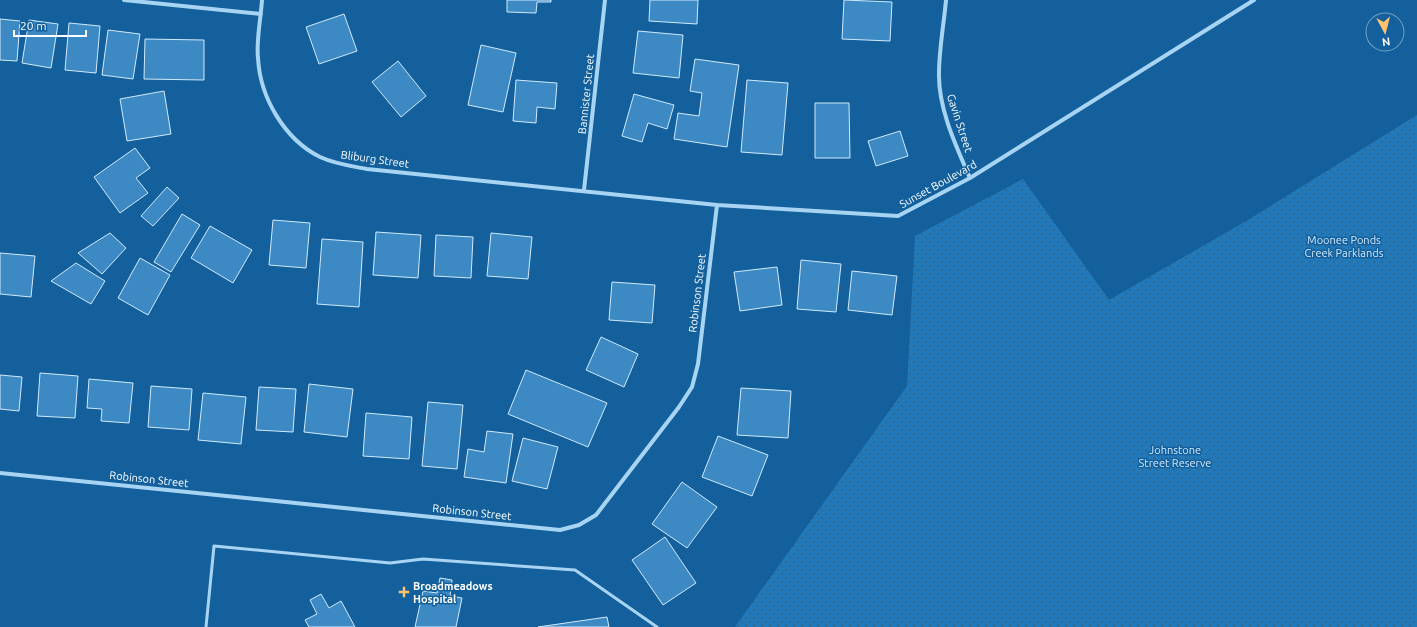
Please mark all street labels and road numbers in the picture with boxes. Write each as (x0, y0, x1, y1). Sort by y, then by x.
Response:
street label: Bannister Street (576, 53, 596, 135)
street label: Gavin Street (945, 92, 975, 154)
street label: Bliburg Street (340, 148, 411, 170)
street label: Sunset Boulevard (897, 158, 979, 210)
street label: Robinson Street (686, 252, 708, 333)
street label: Robinson Street (109, 469, 190, 489)
street label: Robinson Street (432, 502, 513, 522)

